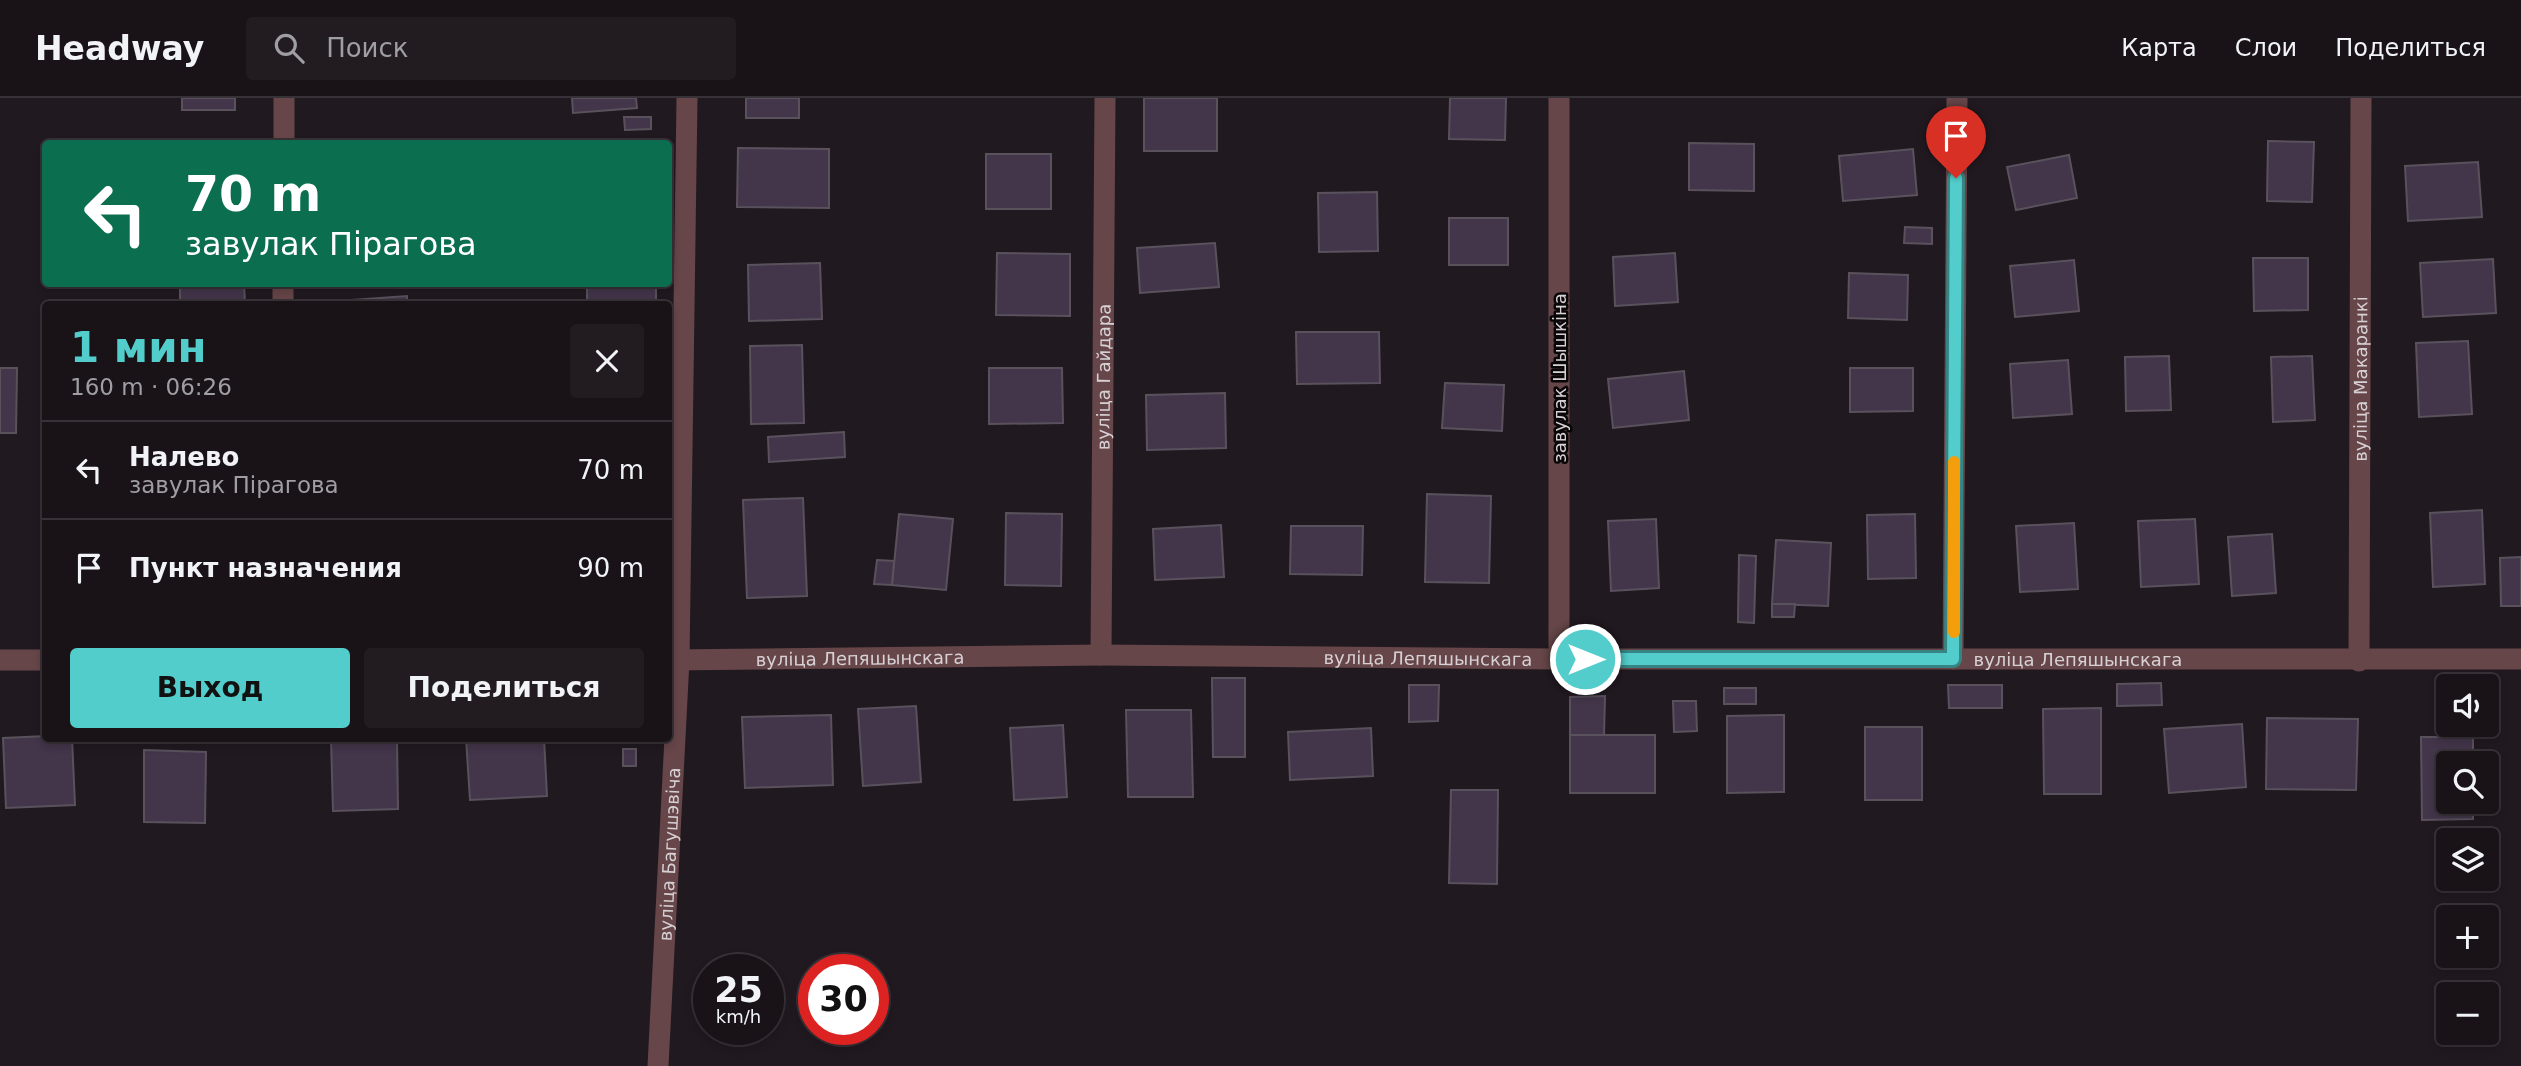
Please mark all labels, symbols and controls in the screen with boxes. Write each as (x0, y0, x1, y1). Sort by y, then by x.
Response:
search box (246, 17, 736, 80)
text: Headway (35, 29, 204, 68)
icon: search (270, 29, 308, 67)
text: Поиск (326, 33, 409, 63)
text: Карта (2121, 34, 2197, 62)
text: Слои (2235, 34, 2297, 62)
text: Поделиться (2335, 34, 2486, 62)
pin (1926, 106, 1986, 178)
icon: arrive (1937, 117, 1975, 155)
text: 70 m (185, 166, 321, 223)
icon: left (70, 168, 161, 259)
text: завулак Пірагова (185, 225, 477, 263)
street label: завулак Шышкіна (1549, 293, 1570, 463)
street label: вуліца Макаранкі (2349, 296, 2371, 462)
street label: вуліца Гайдара (1092, 304, 1114, 450)
text: 1 мин (70, 323, 207, 372)
button: close (570, 324, 644, 398)
text: 160 m · 06:26 (70, 374, 232, 400)
text: Налево (129, 442, 239, 472)
icon: left (70, 451, 108, 489)
text: 70 m (577, 455, 644, 485)
text: завулак Пірагова (129, 472, 339, 498)
icon: arrive (70, 549, 108, 587)
text: Пункт назначения (129, 553, 402, 583)
text: 90 m (577, 553, 644, 583)
position arrow (1548, 622, 1622, 696)
street label: вуліца Лепяшынскага (755, 646, 965, 669)
street label: вуліца Лепяшынскага (1323, 646, 1532, 669)
button: Выход (70, 648, 350, 728)
button: Поделиться (364, 648, 644, 728)
street label: вуліца Лепяшынскага (1974, 649, 2182, 670)
map controls (2436, 674, 2499, 1045)
button: sound (2436, 674, 2499, 737)
button: search (2436, 751, 2499, 814)
street label: вуліца Багушэвіча (654, 767, 684, 942)
button: layers (2436, 828, 2499, 891)
button: + (2436, 905, 2499, 968)
speed limit sign: 30 (798, 954, 889, 1045)
text: 25 (714, 970, 763, 1010)
button: − (2436, 982, 2499, 1045)
text: km/h (716, 1006, 761, 1027)

